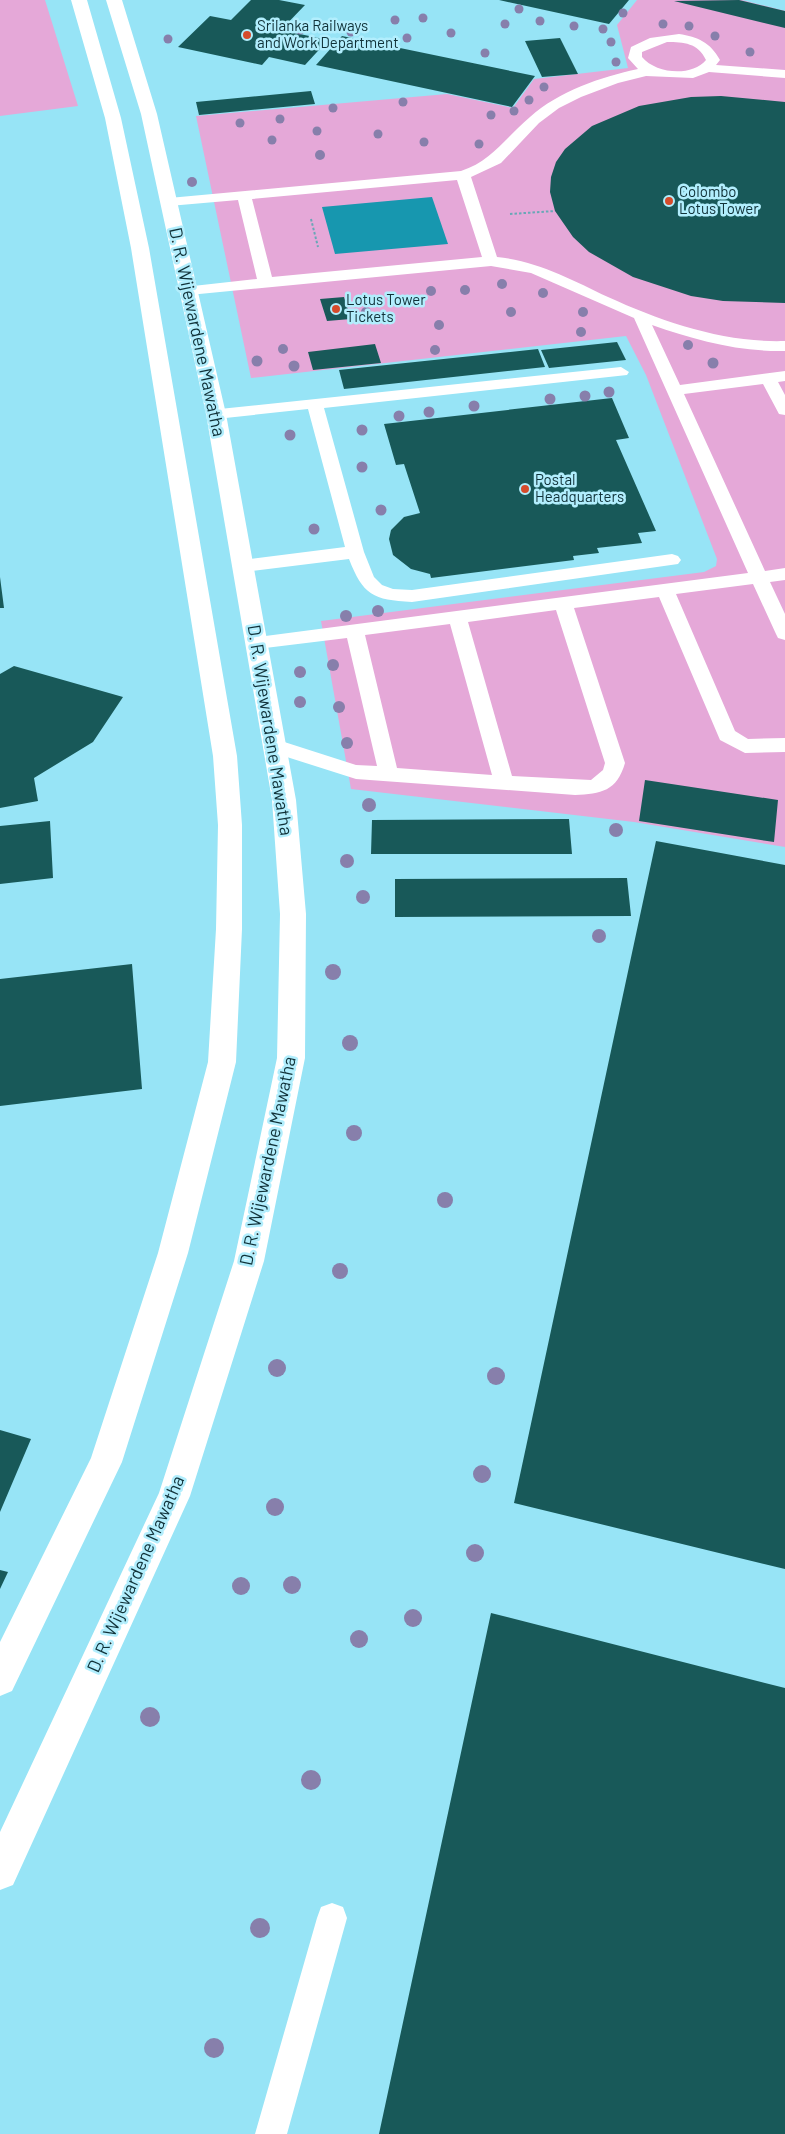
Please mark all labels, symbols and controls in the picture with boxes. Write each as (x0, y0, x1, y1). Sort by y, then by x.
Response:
place label: Srilanka Railways and Work Department (257, 16, 399, 51)
marker: Srilanka Railways and Work Department (241, 29, 253, 41)
place label: Colombo Lotus Tower (679, 182, 759, 217)
marker: Colombo Lotus Tower (663, 195, 675, 207)
street label: D. R. Wijewardene Mawatha (165, 225, 231, 438)
place label: Lotus Tower Tickets (346, 290, 426, 325)
marker: Lotus Tower Tickets (330, 303, 342, 315)
place label: Postal Headquarters (535, 470, 624, 505)
marker: Postal Headquarters (519, 483, 531, 495)
street label: D. R. Wijewardene Mawatha (243, 623, 299, 837)
street label: D. R. Wijewardene Mawatha (234, 1054, 300, 1267)
street label: D. R. Wijewardene Mawatha (82, 1472, 188, 1675)

